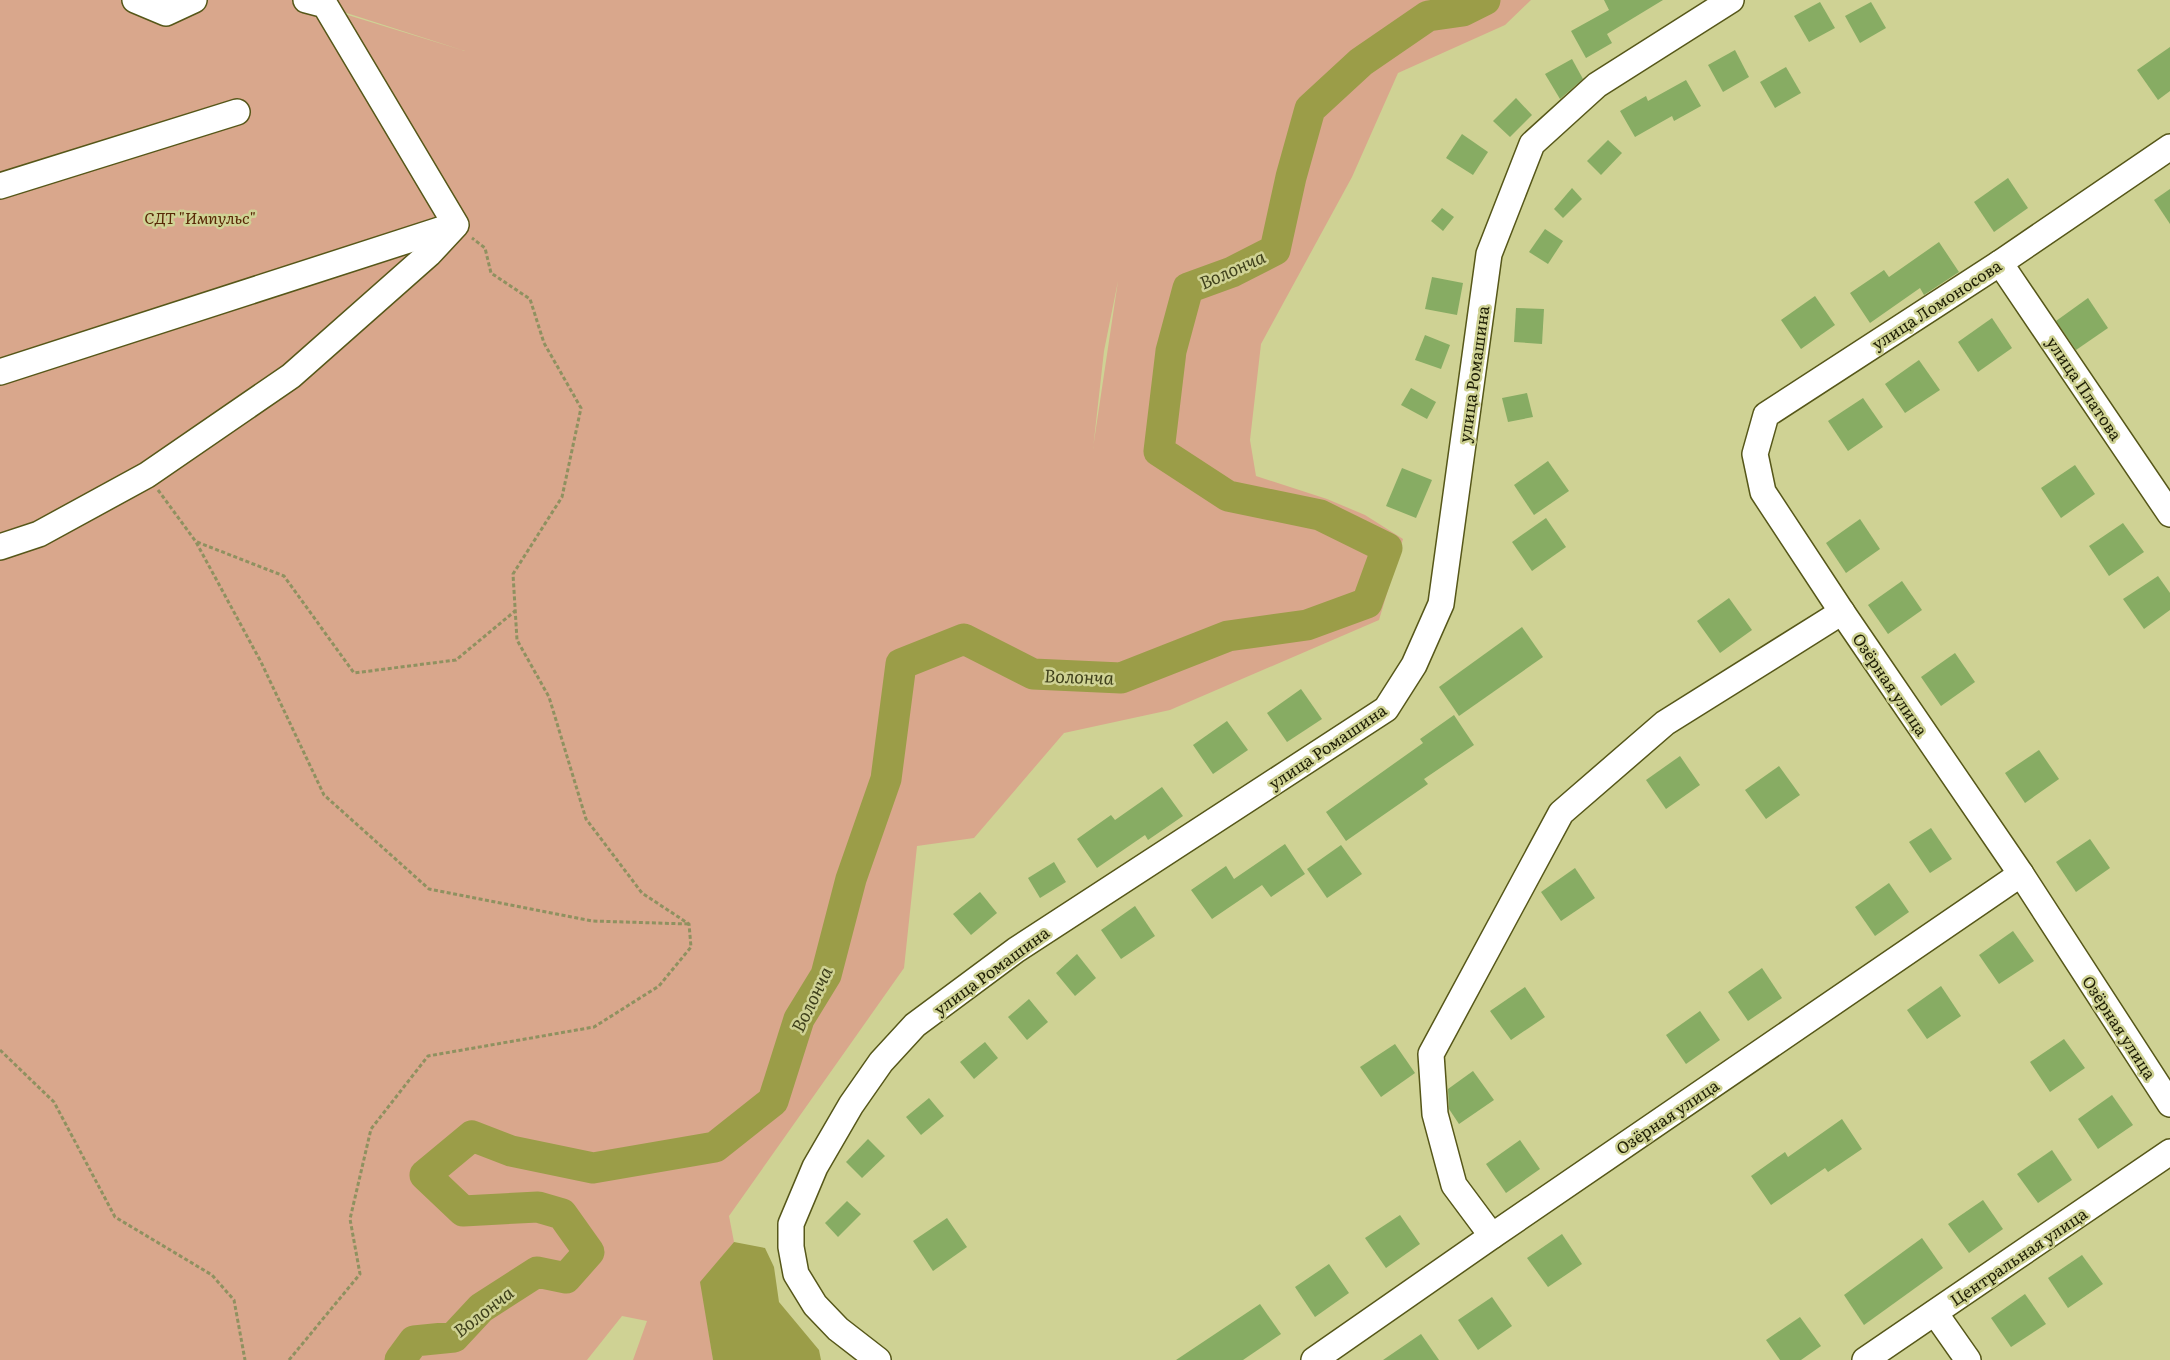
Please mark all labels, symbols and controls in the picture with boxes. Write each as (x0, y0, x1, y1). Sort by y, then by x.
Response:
park label: СДТ "Импульс" (144, 205, 256, 229)
water label: Волонча (1195, 242, 1270, 296)
street label: улица Ломоносова (1866, 253, 2006, 355)
street label: улица Ромашина (1452, 304, 1495, 444)
street label: улица Платова (2041, 331, 2129, 445)
street label: Озёрная улица (1848, 628, 1935, 741)
water label: Волонча (1044, 661, 1115, 691)
street label: улица Ромашина (1263, 697, 1391, 794)
street label: улица Ромашина (928, 920, 1054, 1020)
water label: Волонча (784, 961, 839, 1036)
street label: Озёрная улица (2077, 970, 2163, 1084)
street label: Озёрная улица (1611, 1072, 1724, 1159)
street label: Центральная улица (1945, 1201, 2092, 1311)
water label: Волонча (447, 1278, 519, 1343)

